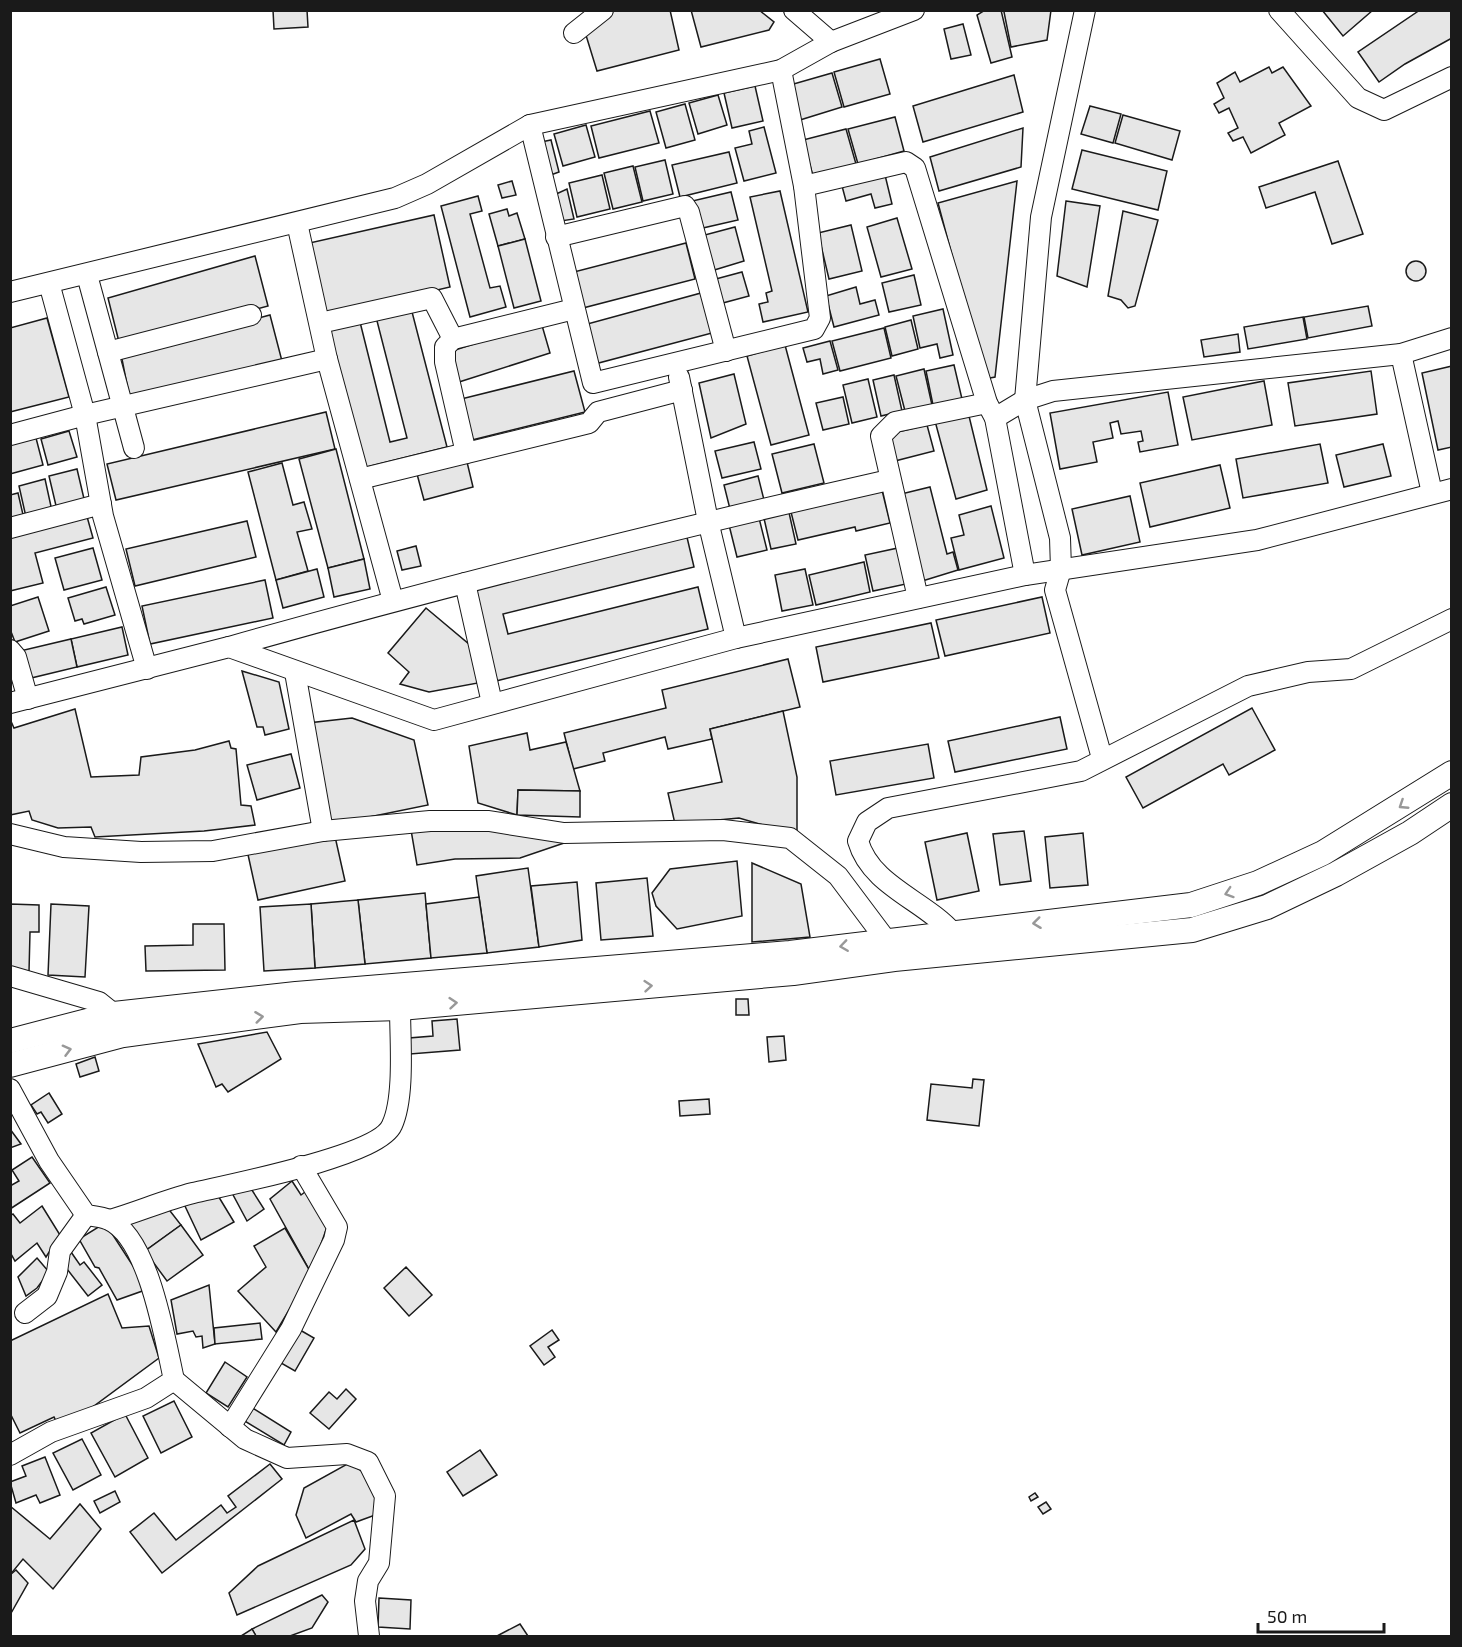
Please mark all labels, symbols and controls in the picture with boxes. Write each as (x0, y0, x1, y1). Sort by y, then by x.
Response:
one-way arrow (1398, 798, 1409, 809)
one-way arrow (1224, 885, 1235, 898)
one-way arrow (1033, 916, 1042, 929)
one-way arrow (839, 939, 848, 951)
one-way arrow (643, 980, 652, 993)
one-way arrow (449, 997, 458, 1010)
one-way arrow (254, 1011, 263, 1023)
one-way arrow (61, 1045, 72, 1057)
scale bar (1258, 1596, 1384, 1634)
text: 50 m (1267, 1605, 1307, 1627)

